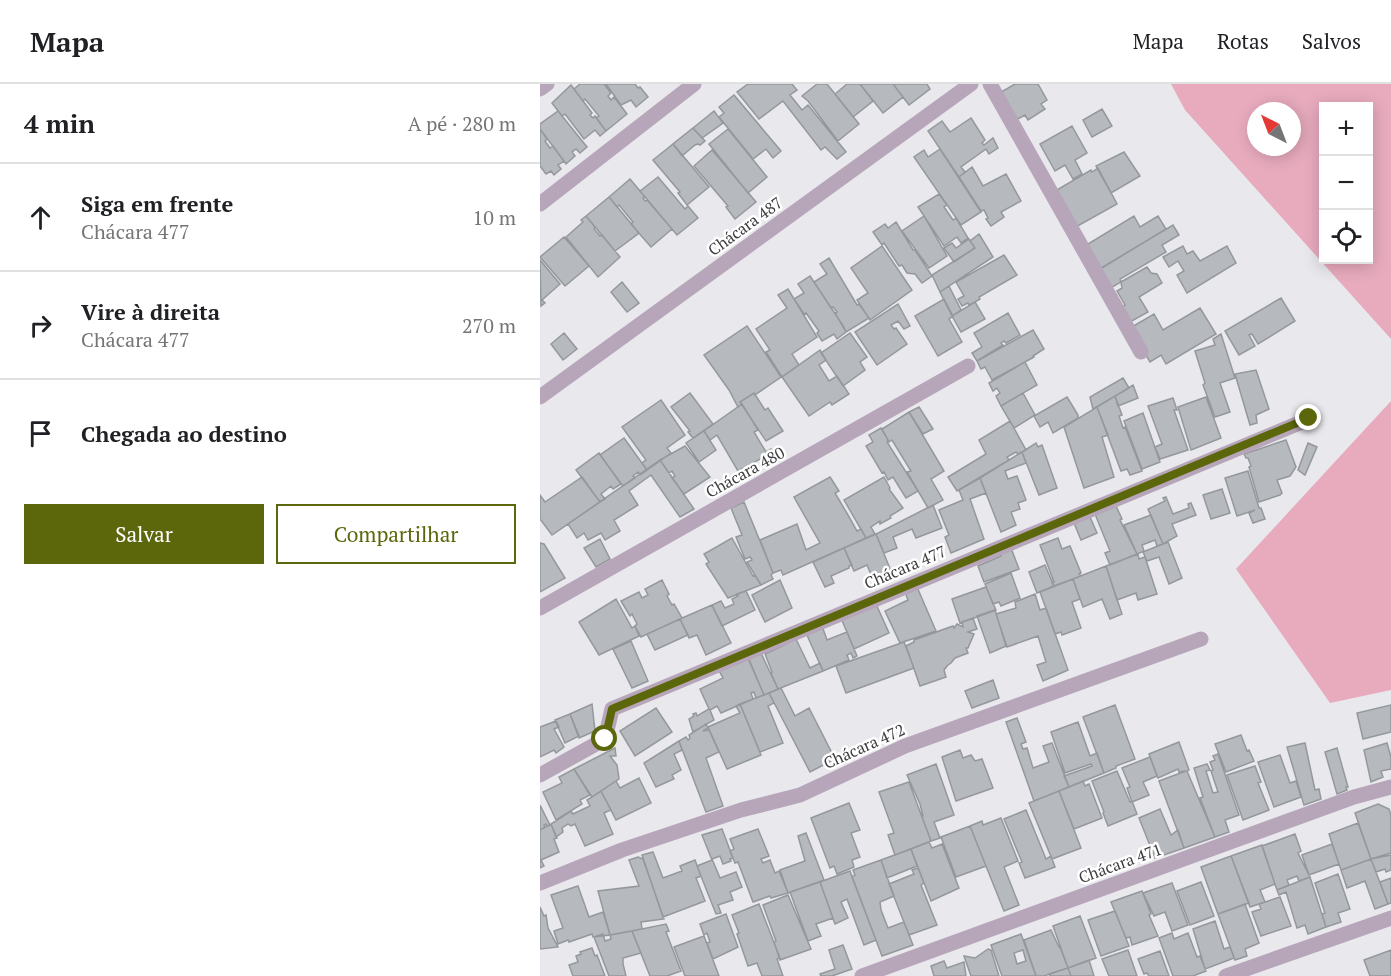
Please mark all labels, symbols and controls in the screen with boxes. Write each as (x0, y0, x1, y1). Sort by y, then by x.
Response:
text: Mapa (30, 23, 104, 60)
text: Mapa (1133, 27, 1184, 55)
text: Rotas (1217, 27, 1269, 55)
text: Salvos (1302, 27, 1361, 55)
north arrow (1247, 102, 1301, 156)
map controls (1319, 102, 1373, 264)
button: + (1319, 102, 1373, 156)
text: 4 min (24, 106, 95, 140)
text: A pé · 280 m (408, 110, 516, 137)
button: − (1319, 156, 1373, 210)
text: Siga em frente (81, 189, 233, 218)
street label: Chácara 487 (703, 192, 787, 260)
icon: ahead (24, 201, 57, 234)
text: 10 m (473, 204, 516, 231)
button: locate (1319, 210, 1373, 264)
text: Chácara 477 (81, 218, 190, 245)
text: Vire à direita (81, 297, 220, 326)
icon: right (24, 309, 57, 342)
text: 270 m (462, 312, 516, 339)
text: Chácara 477 (81, 326, 190, 353)
route end (1295, 404, 1321, 430)
icon: arrive (24, 417, 57, 450)
text: Chegada ao destino (81, 419, 287, 448)
street label: Chácara 480 (702, 441, 788, 503)
button: Salvar (24, 504, 264, 564)
button: Compartilhar (276, 504, 516, 564)
street label: Chácara 477 (861, 540, 949, 594)
street label: Chácara 472 (820, 718, 908, 774)
route start (591, 725, 617, 751)
street label: Chácara 471 (1075, 838, 1165, 888)

